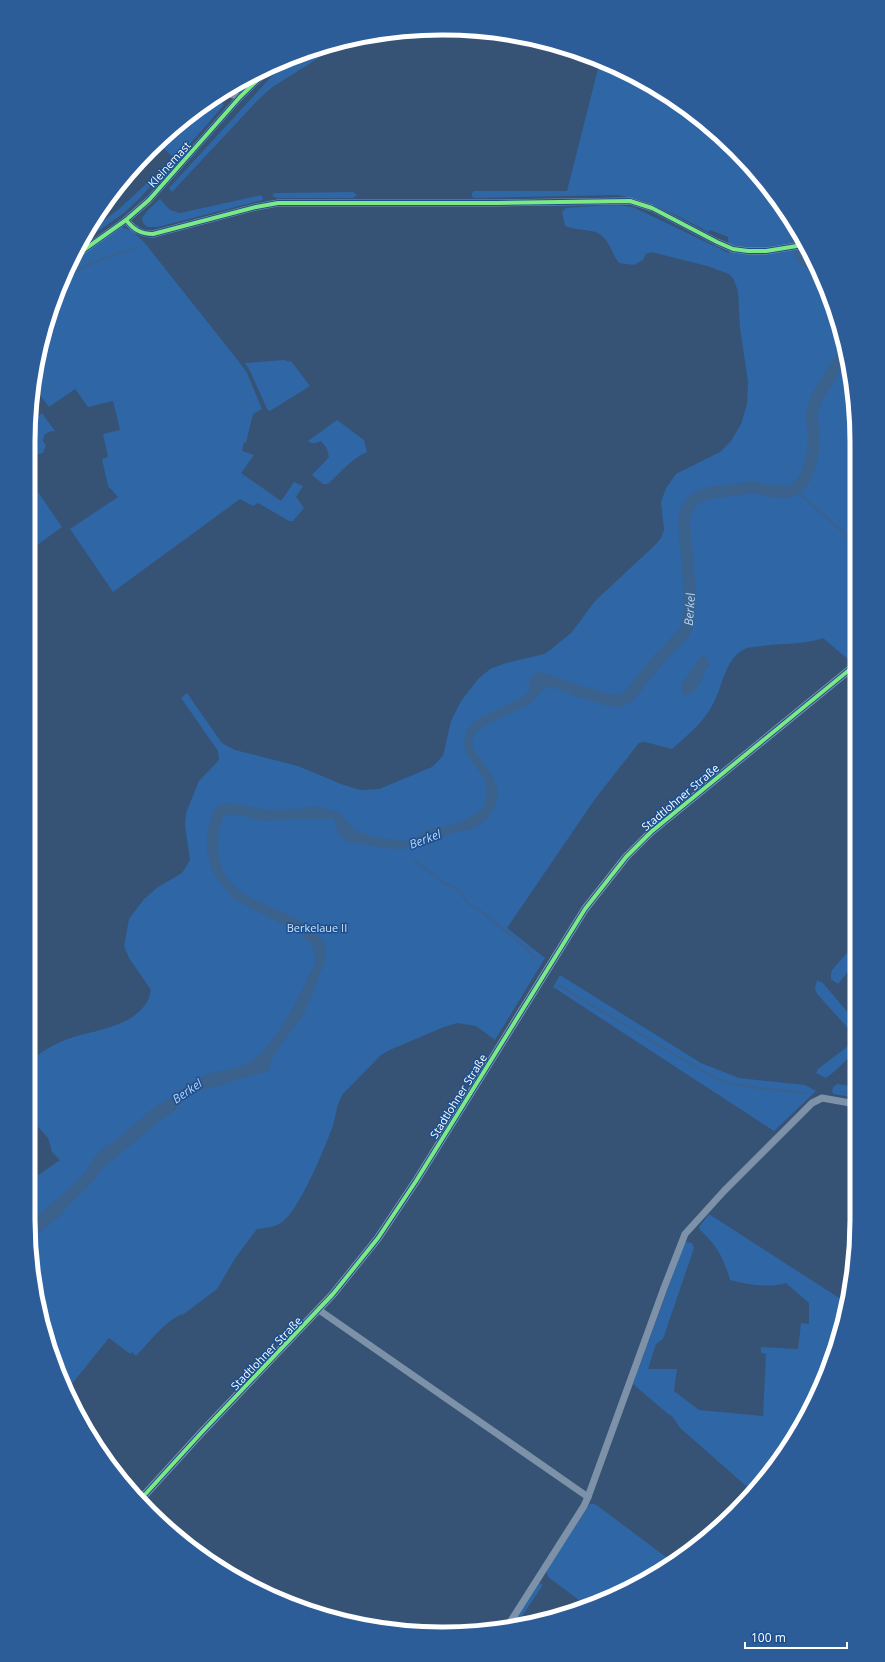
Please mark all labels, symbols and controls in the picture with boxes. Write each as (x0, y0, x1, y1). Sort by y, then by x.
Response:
street label: Kleinemast (144, 138, 194, 190)
water label: Berkel (679, 591, 699, 626)
street label: Stadtlohner Straße (638, 760, 722, 834)
water label: Berkel (407, 825, 444, 853)
park label: Berkelaue II (287, 920, 347, 935)
street label: Stadtlohner Straße (426, 1051, 490, 1141)
water label: Berkel (169, 1074, 206, 1107)
street label: Stadtlohner Straße (227, 1313, 305, 1393)
scale bar (745, 1624, 847, 1650)
text: 100 m (751, 1629, 786, 1646)

